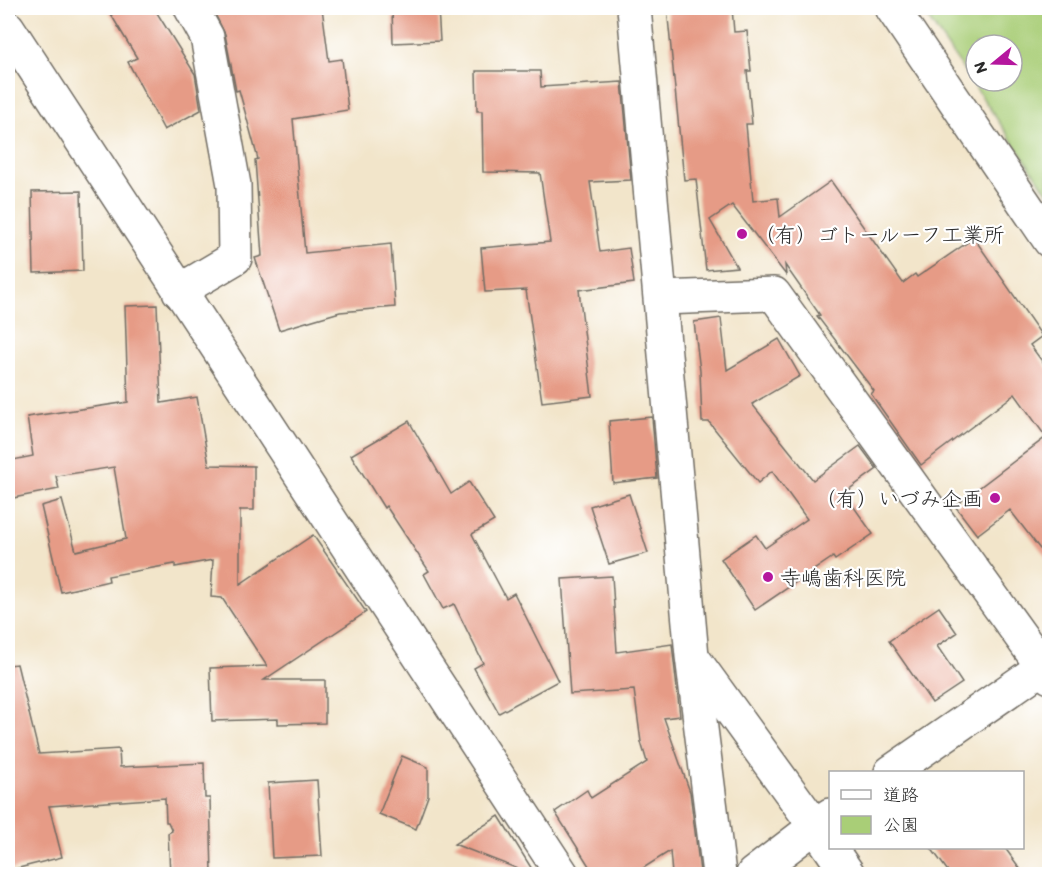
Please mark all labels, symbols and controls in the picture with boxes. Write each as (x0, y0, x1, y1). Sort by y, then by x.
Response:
north arrow (964, 33, 1024, 93)
text: N (970, 60, 991, 76)
place label: （有）ゴトールーフ工業所 (754, 222, 1005, 247)
marker: （有）ゴトールーフ工業所 (735, 227, 749, 241)
place label: （有）いづみ企画 (815, 486, 983, 511)
marker: （有）いづみ企画 (988, 491, 1002, 505)
place label: 寺嶋歯科医院 (780, 565, 906, 590)
marker: 寺嶋歯科医院 (761, 570, 775, 584)
legend (829, 771, 1024, 849)
text: 道路 (883, 784, 919, 806)
text: 公園 (883, 814, 919, 836)

